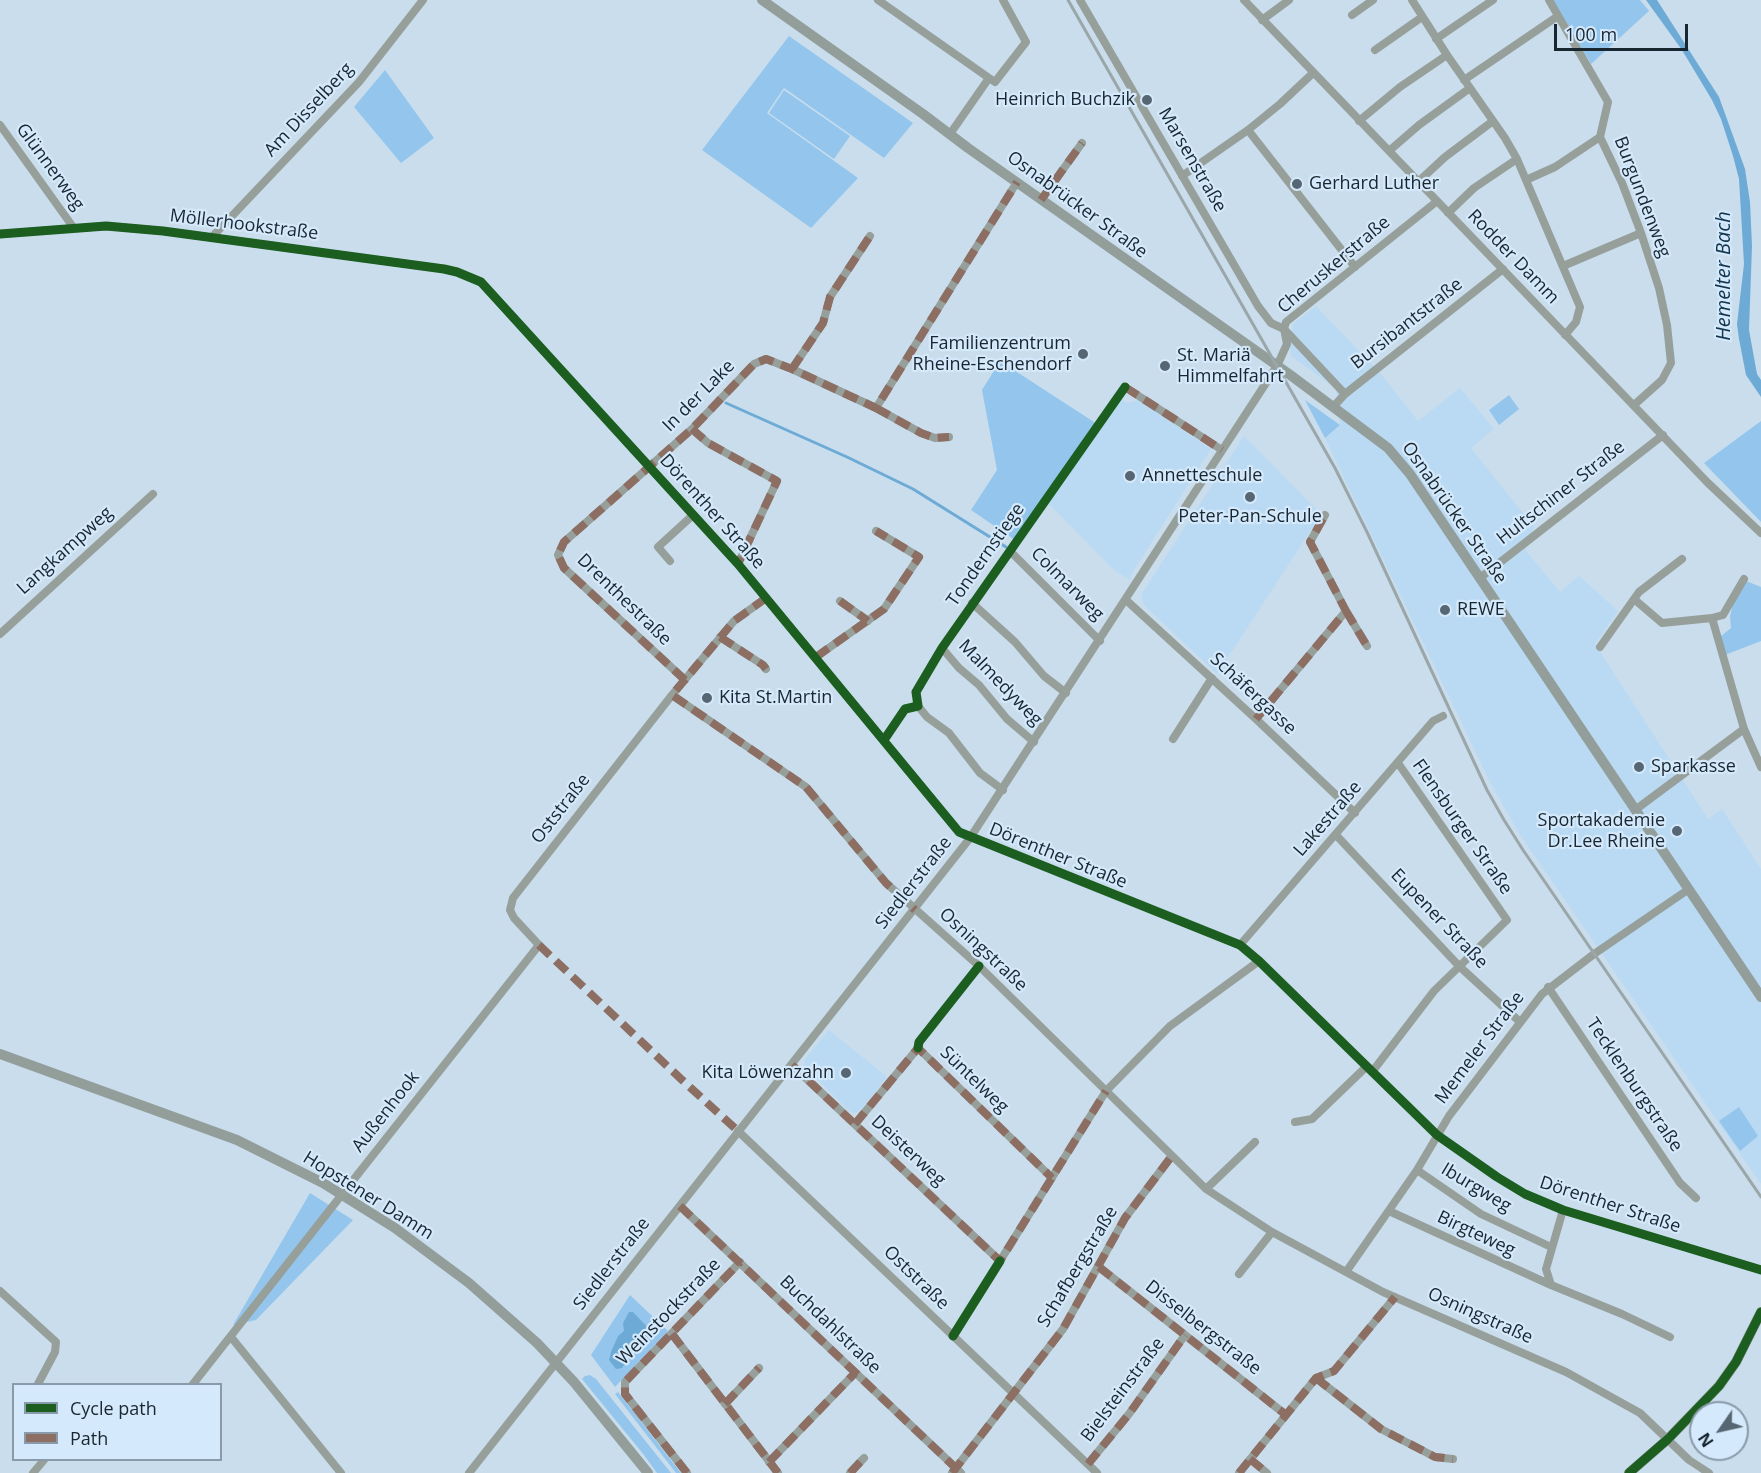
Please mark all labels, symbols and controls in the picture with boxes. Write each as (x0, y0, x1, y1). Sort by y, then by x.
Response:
scale bar (1557, 12, 1690, 50)
text: 100 m (1565, 22, 1617, 46)
street label: Am Disselberg (260, 59, 358, 161)
place label: Heinrich Buchzik (995, 89, 1135, 111)
marker: Heinrich Buchzik (1140, 93, 1154, 107)
street label: Marsenstraße (1153, 104, 1231, 216)
street label: Glünnerweg (11, 119, 89, 215)
street label: Burgundenweg (1609, 133, 1675, 261)
street label: Osnabrücker Straße (1003, 147, 1151, 263)
place label: Gerhard Luther (1309, 173, 1439, 195)
marker: Gerhard Luther (1290, 177, 1304, 191)
street label: Möllerhookstraße (169, 205, 319, 245)
street label: Rodder Damm (1463, 205, 1563, 309)
water label: Hemelter Bach (1712, 211, 1736, 341)
street label: Cheruskerstraße (1273, 212, 1395, 318)
street label: Bursibantstraße (1347, 274, 1467, 374)
place label: Familienzentrum Rheine-Eschendorf (913, 333, 1071, 376)
place label: St. Mariä Himmelfahrt (1177, 345, 1284, 388)
marker: Familienzentrum Rheine-Eschendorf (1076, 347, 1090, 361)
street label: In der Lake (659, 356, 739, 436)
marker: St. Mariä Himmelfahrt (1158, 359, 1172, 373)
street label: Hultschiner Straße (1493, 436, 1629, 550)
street label: Osnabrücker Straße (1397, 438, 1511, 588)
street label: Dörenther Straße (655, 450, 769, 574)
place label: Annetteschule (1142, 465, 1262, 487)
marker: Annetteschule (1123, 469, 1137, 483)
marker: Peter-Pan-Schule (1243, 490, 1257, 504)
street label: Tondernstiege (943, 499, 1029, 611)
street label: Langkampweg (13, 502, 117, 600)
place label: Peter-Pan-Schule (1178, 506, 1322, 528)
street label: Colmarweg (1026, 543, 1108, 625)
street label: Drenthestraße (572, 550, 676, 650)
place label: REWE (1457, 599, 1505, 621)
marker: REWE (1438, 603, 1452, 617)
street label: Malmedyweg (954, 635, 1046, 731)
street label: Schäfergasse (1205, 649, 1301, 739)
place label: Kita St.Martin (719, 687, 832, 709)
marker: Kita St.Martin (700, 691, 714, 705)
street label: Flensburger Straße (1407, 755, 1517, 899)
place label: Sparkasse (1651, 756, 1736, 778)
marker: Sparkasse (1632, 760, 1646, 774)
street label: Oststraße (527, 770, 595, 848)
street label: Lakestraße (1289, 777, 1367, 861)
place label: Sportakademie Dr.Lee Rheine (1538, 810, 1665, 852)
street label: Dörenther Straße (986, 818, 1130, 894)
marker: Sportakademie Dr.Lee Rheine (1670, 824, 1684, 838)
street label: Siedlerstraße (871, 833, 957, 933)
street label: Eupener Straße (1386, 865, 1492, 973)
street label: Osningstraße (934, 904, 1032, 996)
street label: Memeler Straße (1431, 988, 1529, 1108)
street label: Tecklenburgstraße (1581, 1014, 1687, 1156)
street label: Süntelweg (935, 1042, 1013, 1118)
place label: Kita Löwenzahn (702, 1062, 834, 1084)
marker: Kita Löwenzahn (839, 1066, 853, 1080)
street label: Außenhook (348, 1067, 424, 1157)
street label: Deisterweg (866, 1111, 950, 1191)
street label: Hopstener Damm (299, 1147, 437, 1245)
street label: Iburgweg (1437, 1159, 1515, 1217)
street label: Dörenther Straße (1537, 1172, 1683, 1238)
street label: Schafbergstraße (1033, 1203, 1123, 1331)
street label: Birgteweg (1434, 1207, 1518, 1261)
street label: Siedlerstraße (569, 1214, 655, 1314)
street label: Oststraße (879, 1242, 953, 1314)
street label: Weinstockstraße (613, 1254, 725, 1370)
street label: Buchdahlstraße (775, 1271, 885, 1379)
street label: Disselbergstraße (1141, 1276, 1265, 1380)
street label: Osningstraße (1424, 1283, 1536, 1349)
street label: Bielsteinstraße (1077, 1334, 1169, 1446)
legend (12, 1383, 222, 1461)
text: Cycle path (70, 1396, 157, 1420)
north arrow (1689, 1401, 1749, 1461)
text: Path (70, 1426, 108, 1450)
text: N (1693, 1428, 1718, 1451)

